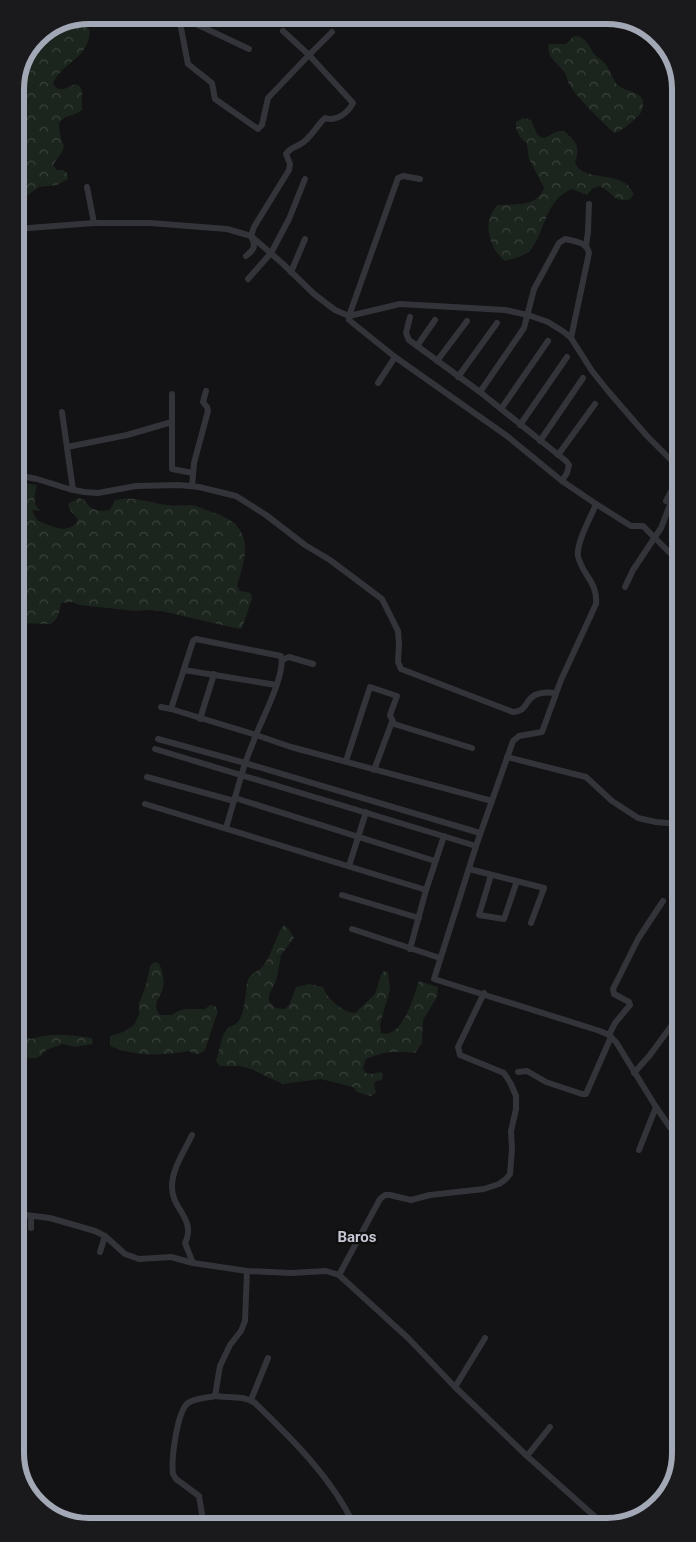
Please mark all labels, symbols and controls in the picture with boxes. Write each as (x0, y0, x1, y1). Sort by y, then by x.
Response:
district label: Baros (337, 1228, 377, 1246)

